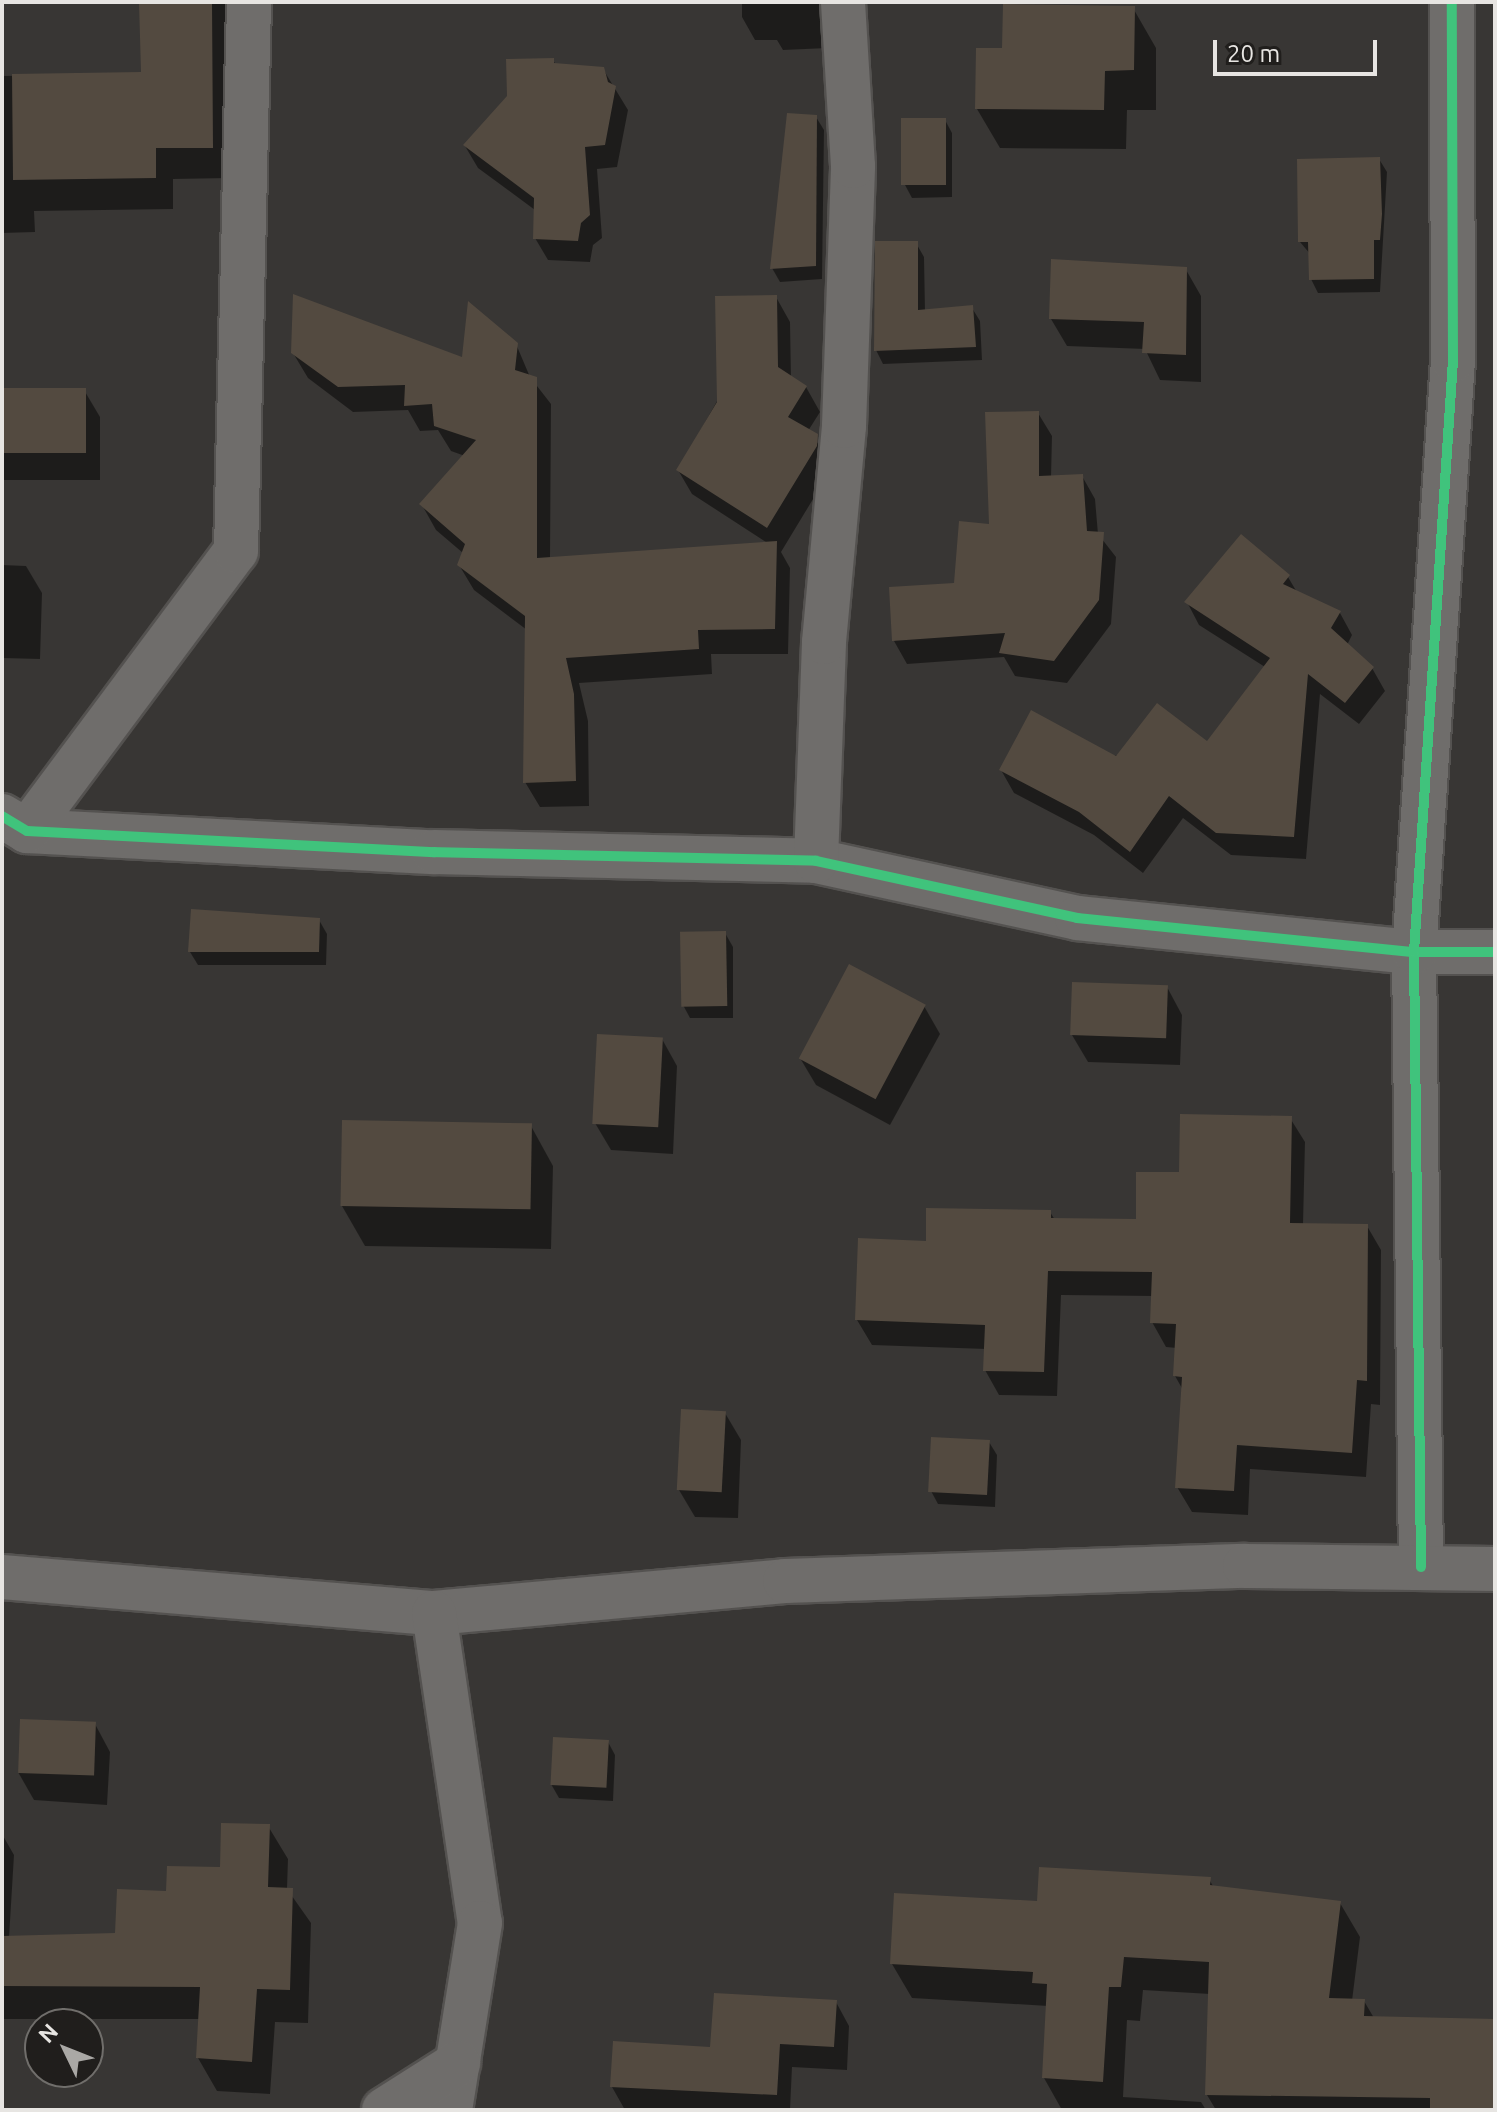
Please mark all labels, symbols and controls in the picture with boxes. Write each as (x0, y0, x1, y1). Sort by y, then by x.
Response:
scale bar (1217, 24, 1381, 74)
text: 20 m (1227, 40, 1280, 67)
north arrow (24, 2008, 104, 2088)
text: N (33, 2018, 62, 2047)

